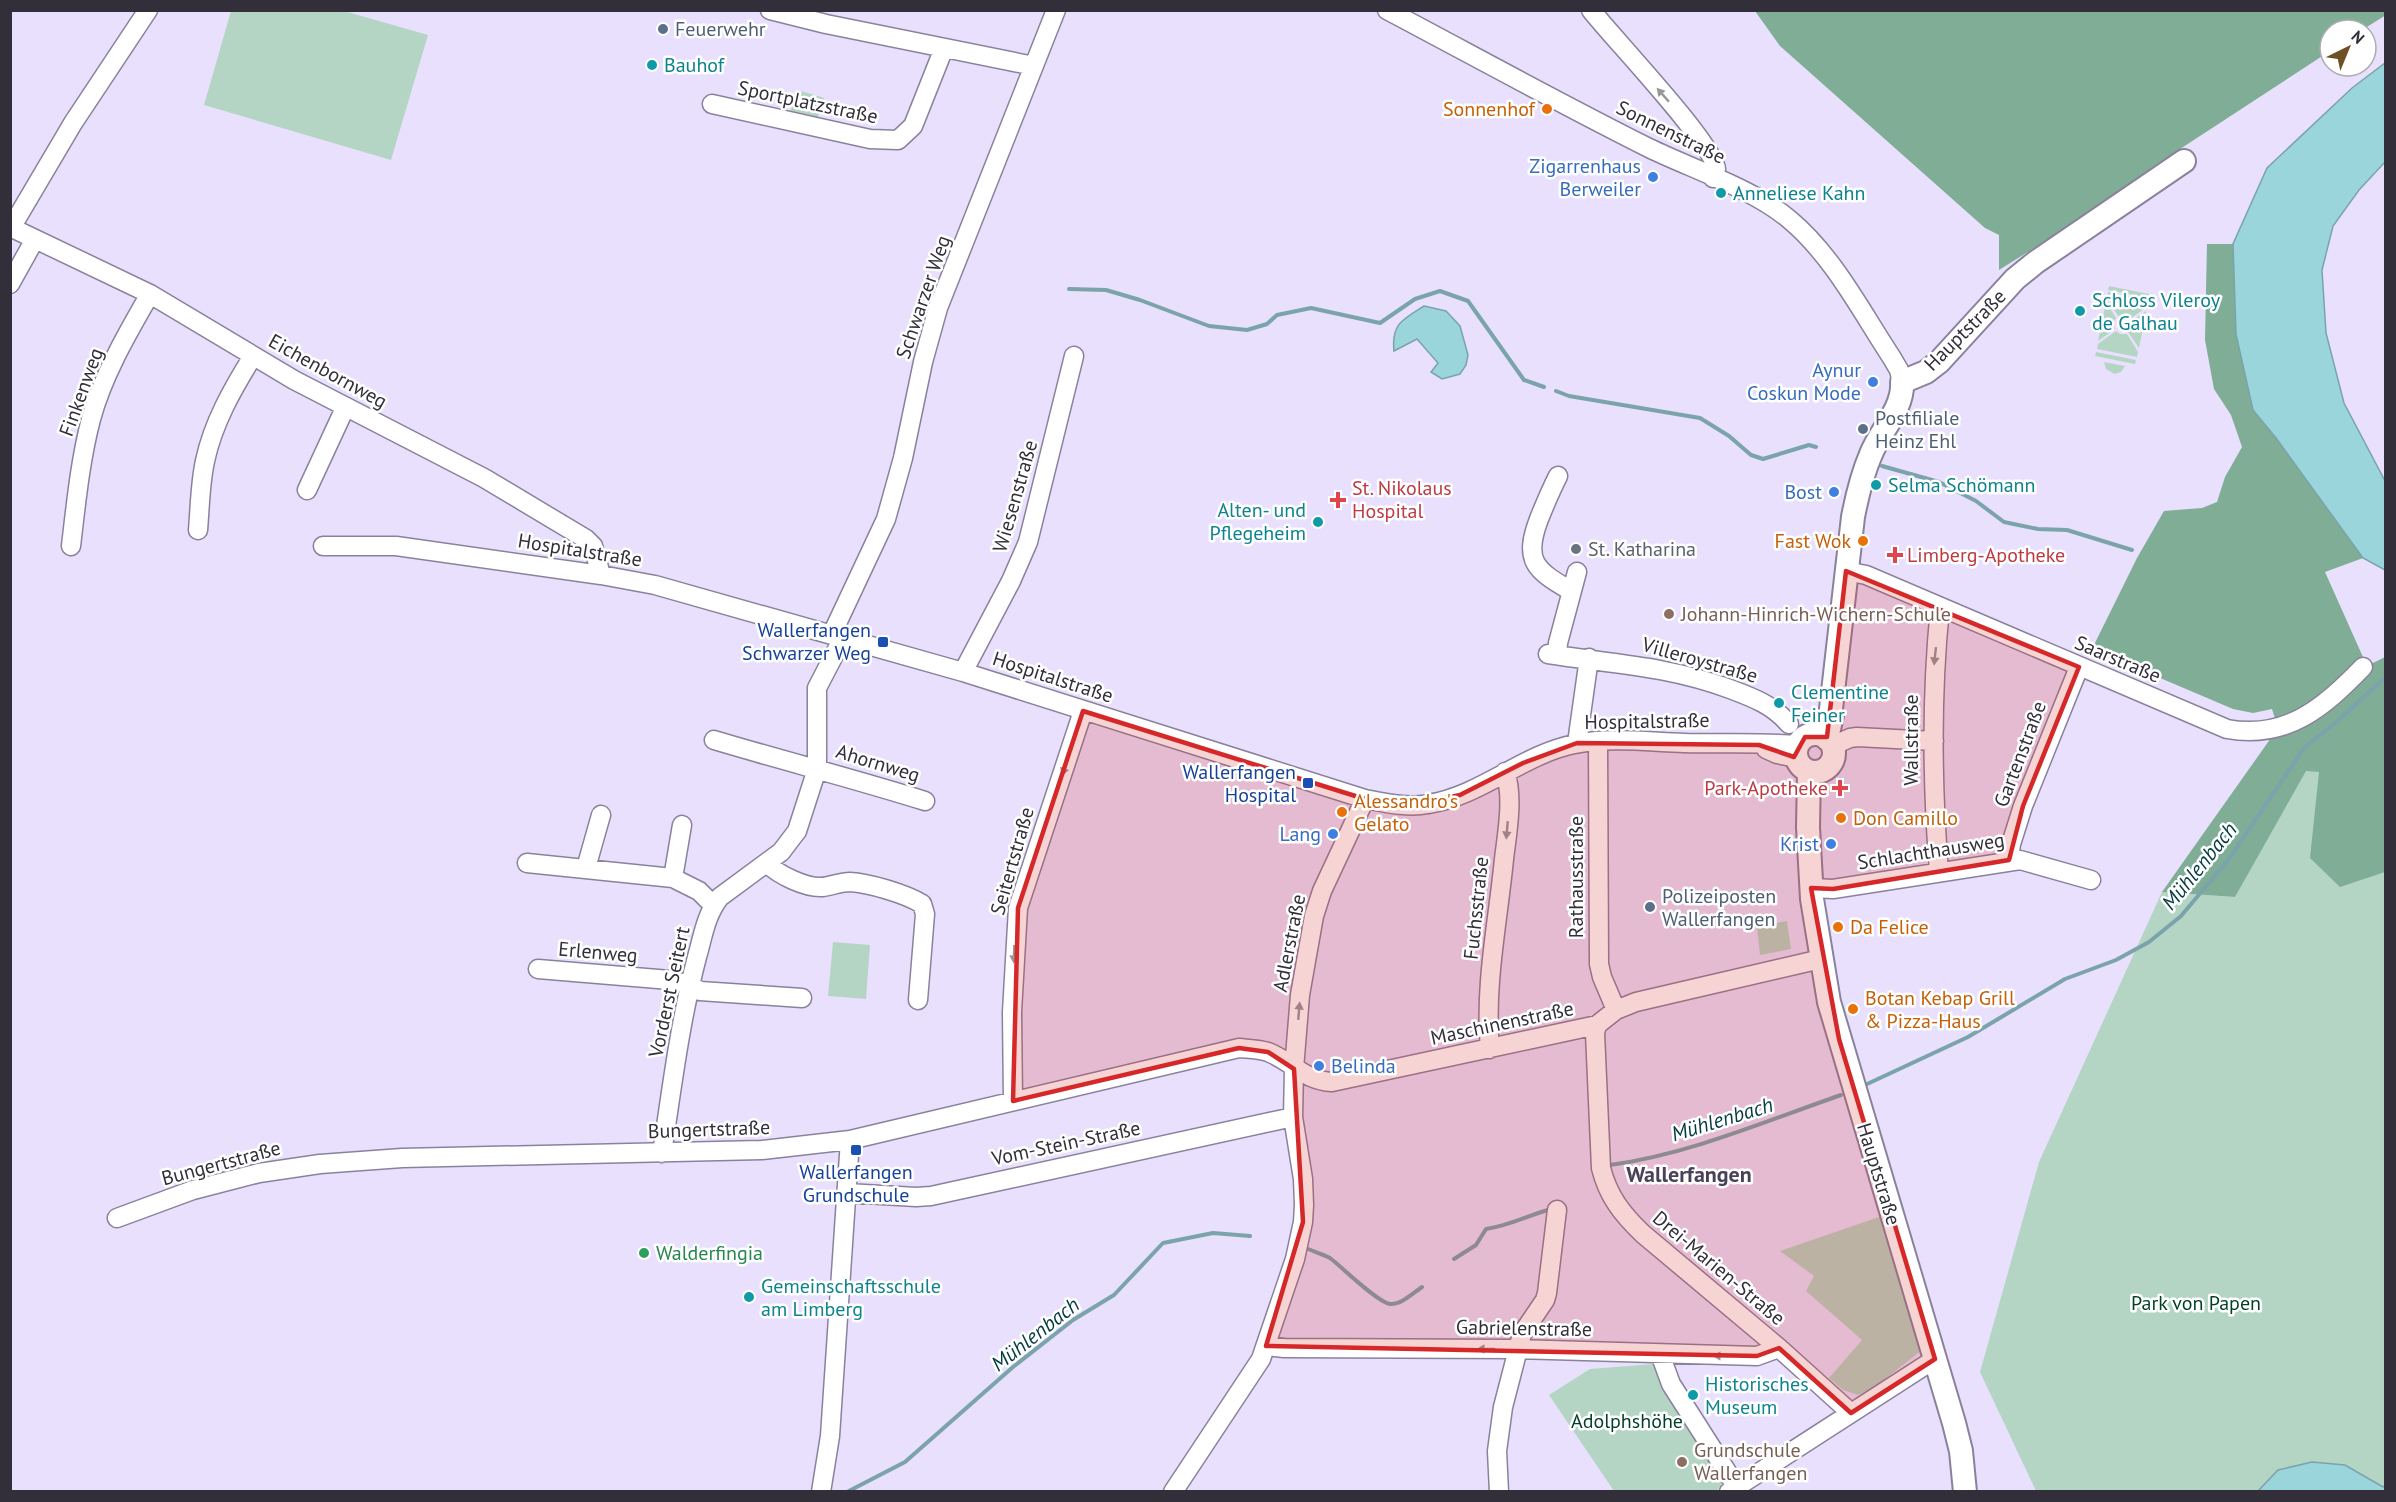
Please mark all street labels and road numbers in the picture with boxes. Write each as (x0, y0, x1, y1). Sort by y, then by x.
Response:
street label: Sportplatzstraße (736, 74, 880, 130)
street label: Sonnenstraße (1612, 94, 1730, 170)
street label: Schwarzer Weg (890, 232, 956, 362)
street label: Hauptstraße (1918, 283, 2012, 377)
street label: Eichenbornweg (264, 328, 392, 414)
street label: Finkenweg (53, 344, 109, 440)
street label: Wiesenstraße (987, 437, 1043, 555)
street label: Hospitalstraße (516, 527, 644, 573)
street label: Saarstraße (2071, 629, 2165, 689)
street label: Villeroystraße (1638, 631, 1761, 689)
street label: Hospitalstraße (989, 645, 1117, 709)
street label: Wallstraße (1898, 694, 1924, 786)
street label: Gartenstraße (1988, 697, 2052, 811)
street label: Hospitalstraße (1584, 707, 1710, 735)
street label: Ahornweg (833, 738, 923, 788)
street label: Seitertstraße (984, 804, 1040, 918)
street label: Rathausstraße (1563, 816, 1589, 938)
street label: Schlachthausweg (1856, 827, 2006, 875)
street label: Fuchsstraße (1458, 855, 1494, 961)
street label: Adlerstraße (1267, 892, 1311, 994)
street label: Vorderst Seitert (642, 924, 696, 1061)
street label: Erlenweg (557, 936, 639, 968)
street label: Maschinenstraße (1428, 995, 1576, 1051)
street label: Bungertstraße (647, 1114, 771, 1144)
street label: Vom-Stein-Straße (988, 1115, 1143, 1172)
street label: Hauptstraße (1851, 1120, 1907, 1228)
street label: Bungertstraße (159, 1135, 283, 1191)
street label: Drei-Marien-Straße (1647, 1205, 1791, 1331)
street label: Gabrielenstraße (1456, 1314, 1592, 1342)

